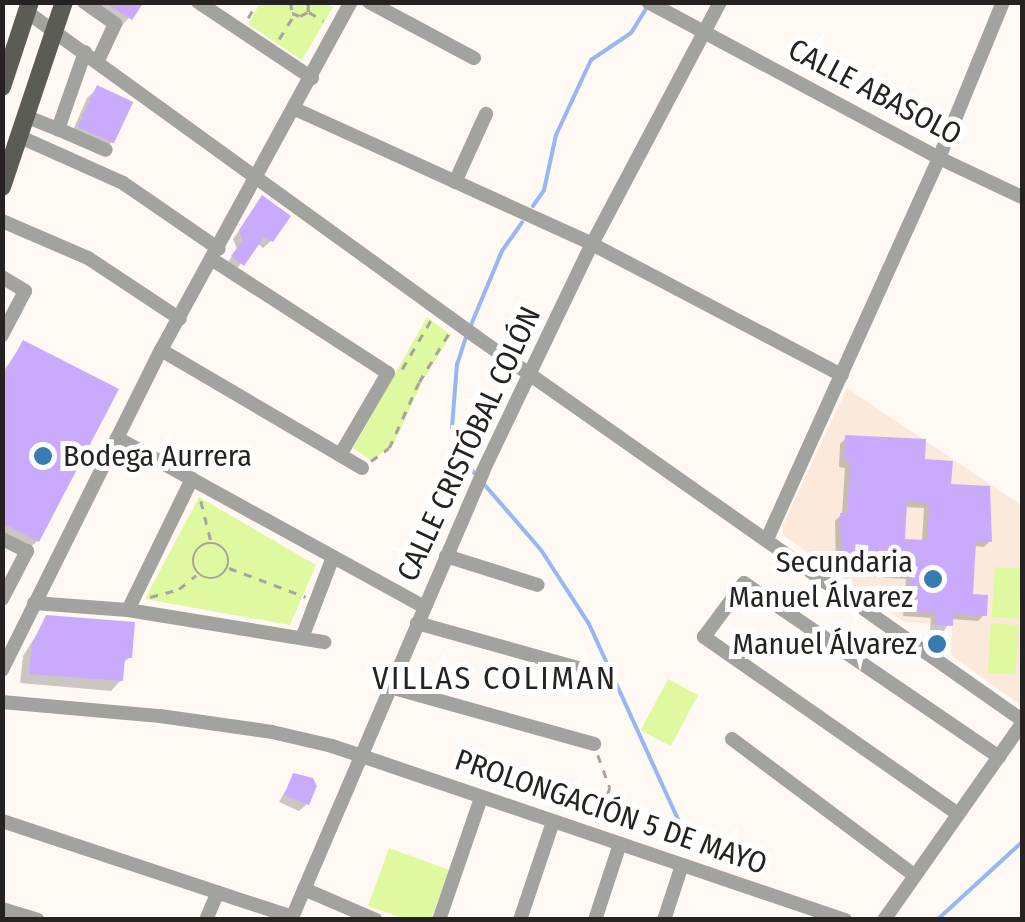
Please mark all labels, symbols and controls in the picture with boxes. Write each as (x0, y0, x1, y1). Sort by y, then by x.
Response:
street label: CALLE ABASOLO (782, 31, 968, 153)
street label: CALLE CRISTÓBAL COLÓN (390, 301, 548, 587)
place label: Bodega Aurrera (63, 438, 252, 474)
marker: Bodega Aurrera (32, 445, 54, 467)
place label: Secundaria Manuel Álvarez (729, 544, 913, 614)
marker: Secundaria Manuel Álvarez (922, 568, 944, 590)
place label: Manuel Álvarez (733, 626, 917, 662)
marker: Manuel Álvarez (926, 633, 948, 655)
district label: VILLAS COLIMAN (372, 659, 618, 697)
street label: PROLONGACIÓN 5 DE MAYO (450, 742, 772, 882)

